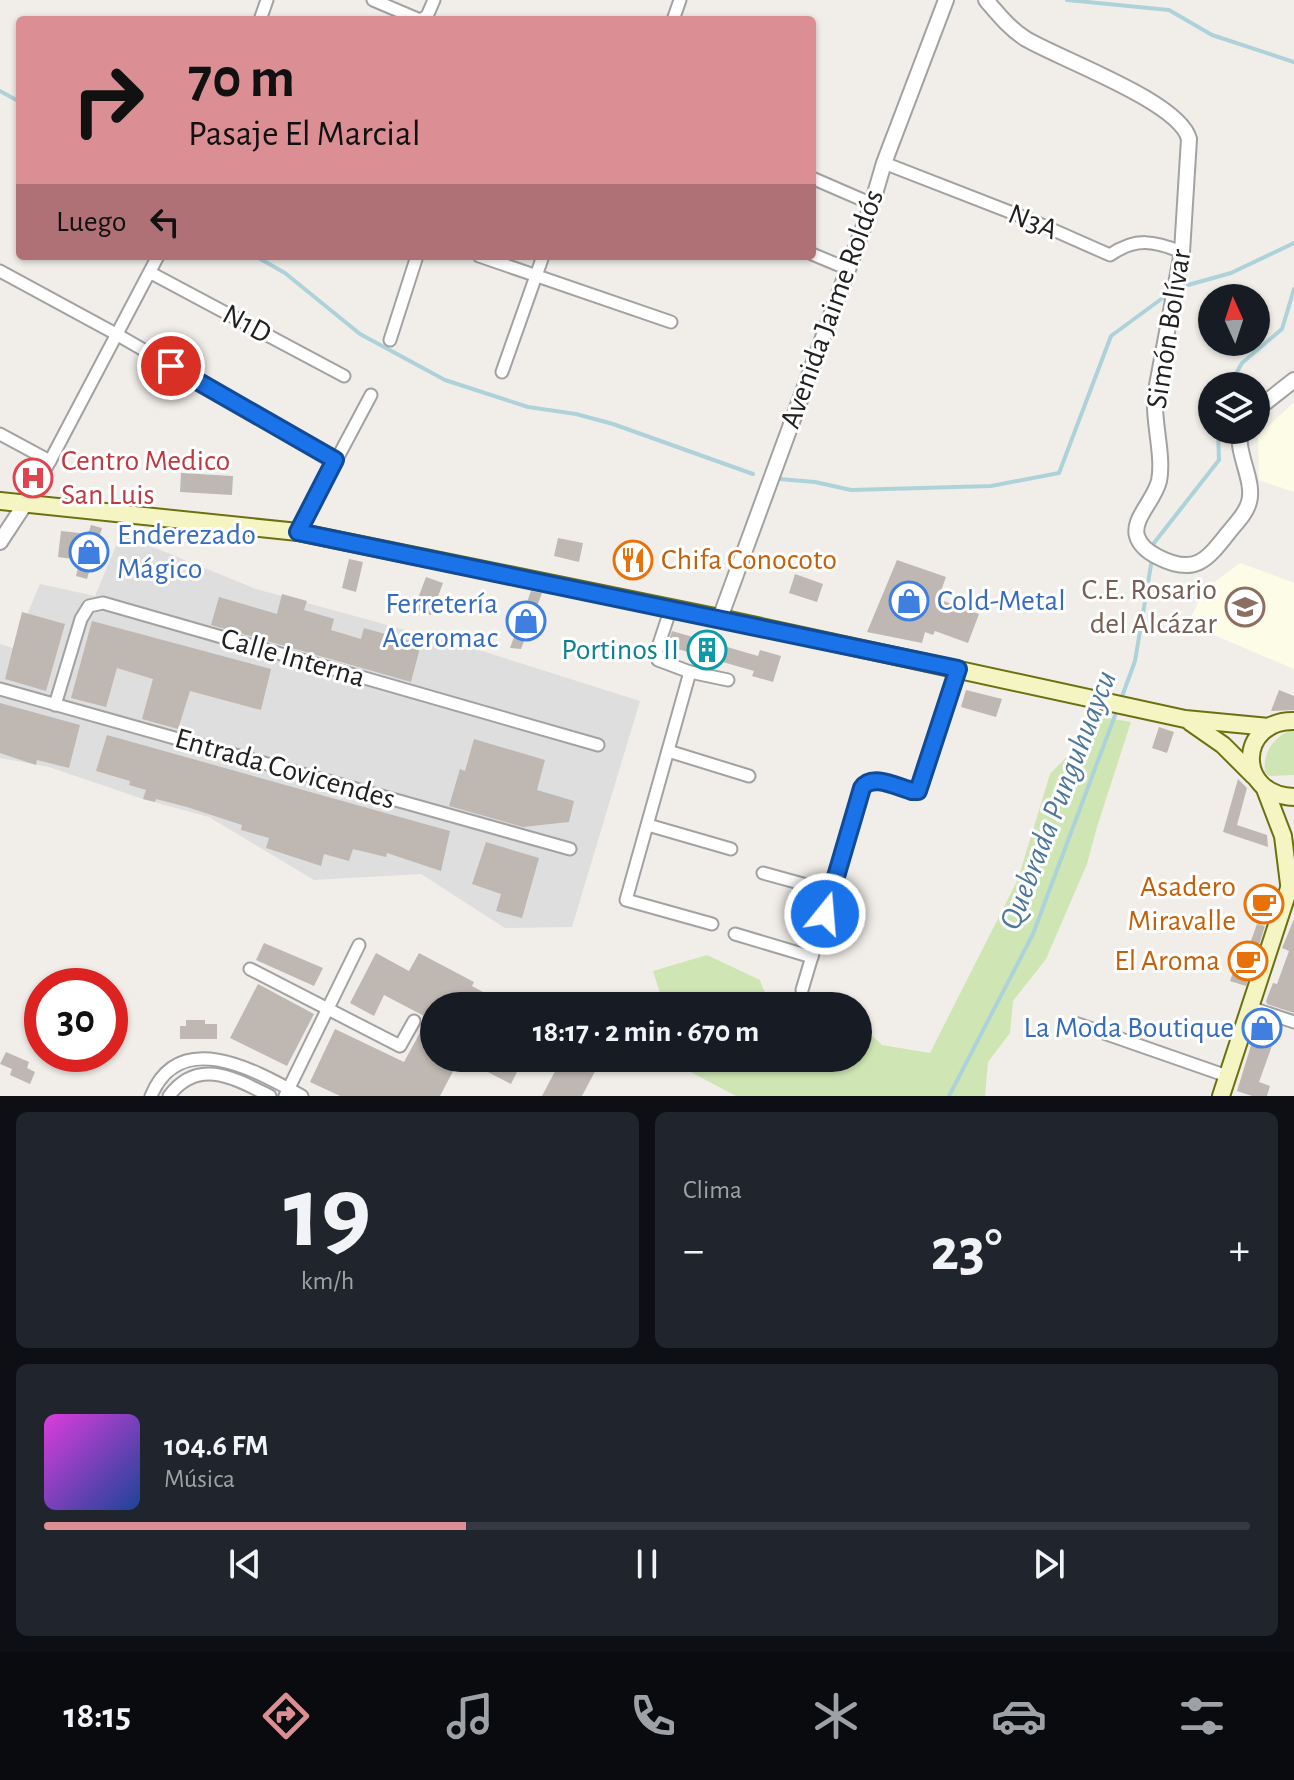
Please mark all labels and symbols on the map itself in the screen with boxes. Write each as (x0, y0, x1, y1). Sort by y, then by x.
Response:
street label: Avenida Jaime Roldós (775, 186, 889, 432)
street label: N3A (1004, 199, 1062, 245)
street label: Simón Bolívar (1142, 247, 1196, 411)
north arrow (1198, 284, 1270, 356)
street label: N1D (218, 299, 276, 349)
pin (137, 332, 205, 400)
place label: Centro Medico San Luis (61, 446, 230, 510)
hospital icon: Centro Medico San Luis (12, 457, 54, 499)
place label: Enderezado Mágico (117, 520, 256, 584)
shop icon: Enderezado Mágico (68, 531, 110, 573)
restaurant icon: Chifa Conocoto (612, 539, 654, 581)
place label: Chifa Conocoto (661, 545, 837, 575)
place label: C.E. Rosario del Alcázar (1082, 575, 1217, 639)
shop icon: Cold-Metal (888, 580, 930, 622)
place label: Cold-Metal (937, 586, 1066, 616)
school or university icon: C.E. Rosario del Alcázar (1224, 586, 1266, 628)
place label: Ferretería Aceromac (382, 589, 498, 653)
shop icon: Ferretería Aceromac (505, 600, 547, 642)
street label: Calle Interna (218, 623, 368, 693)
building icon: Portinos II (686, 629, 728, 671)
place label: Portinos II (561, 635, 679, 665)
water label: Quebrada Punguhuaycu (994, 666, 1122, 934)
street label: Entrada Covicendes (172, 723, 398, 815)
position arrow (783, 872, 867, 956)
place label: Asadero Miravalle (1127, 872, 1236, 936)
cafe icon: Asadero Miravalle (1243, 883, 1285, 925)
cafe icon: El Aroma (1227, 940, 1269, 982)
place label: El Aroma (1114, 946, 1220, 976)
speed limit sign: 30 (24, 968, 128, 1072)
shop icon: La Moda Boutique (1241, 1007, 1283, 1049)
place label: La Moda Boutique (1023, 1013, 1234, 1043)

